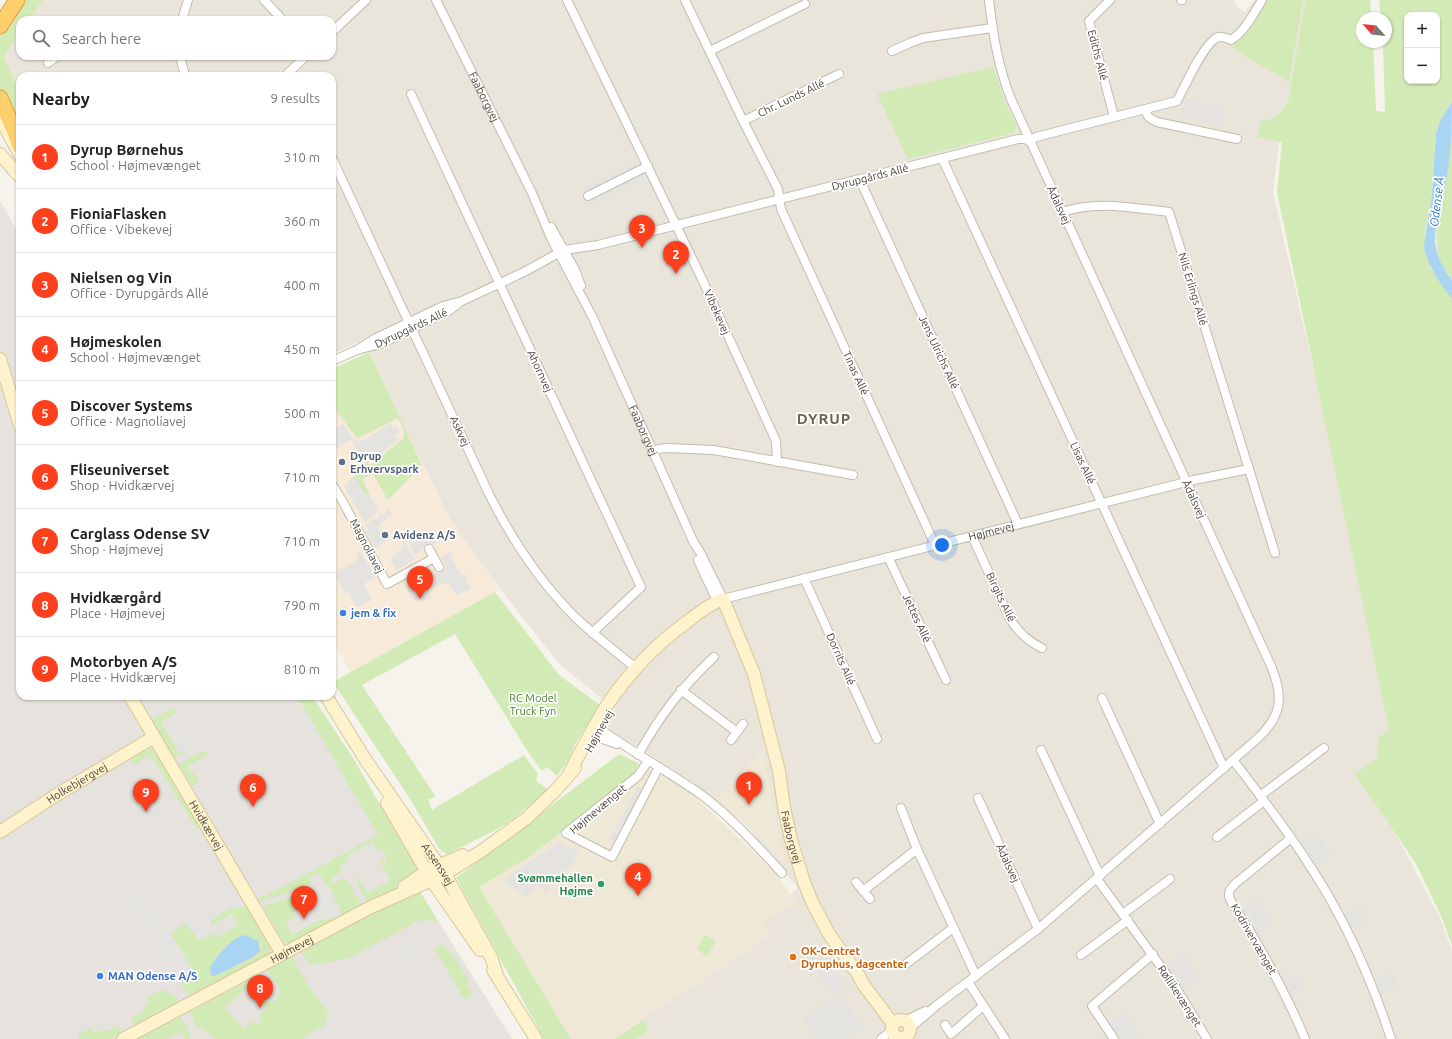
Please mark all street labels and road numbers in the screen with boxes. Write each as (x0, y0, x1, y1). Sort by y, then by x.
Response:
street label: Ediths Allé (1085, 28, 1111, 82)
street label: Faaborgvej (467, 70, 502, 124)
street label: Chr. Lunds Allé (756, 77, 826, 119)
street label: Dyrupgårds Allé (830, 162, 910, 192)
street label: Ådalsvej (1045, 184, 1073, 226)
street label: Nils Erlings Allé (1176, 251, 1210, 327)
street label: Vibekevej (702, 288, 732, 336)
street label: Dyrupgårds Allé (373, 306, 449, 350)
street label: Jens Ulrichs Allé (917, 313, 961, 391)
street label: Ahornvej (525, 348, 555, 394)
street label: Tinas Allé (841, 349, 871, 397)
street label: Faaborgvej (627, 403, 660, 458)
street label: Askvej (448, 414, 472, 448)
street label: Lisas Allé (1068, 440, 1098, 486)
street label: Ådalsvej (1180, 478, 1208, 520)
street label: Magnoliavej (348, 517, 386, 575)
street label: Højmevej (967, 520, 1015, 543)
street label: Birgits Allé (984, 570, 1018, 624)
street label: Jettes Allé (900, 592, 934, 644)
street label: Dorrits Allé (824, 631, 858, 687)
street label: Højmevej (582, 708, 616, 754)
street label: Holkebjergvej (44, 760, 109, 806)
street label: Højmevænget (567, 781, 629, 836)
street label: Hvidkærvej (187, 798, 225, 852)
street label: Faaborgvej (779, 809, 804, 865)
street label: Assensvej (419, 841, 456, 887)
street label: Ådalsvej (994, 842, 1022, 884)
street label: Kodrivervænget (1229, 901, 1279, 977)
street label: Højmevej (268, 933, 315, 965)
street label: Røllikevænget (1156, 963, 1205, 1030)

